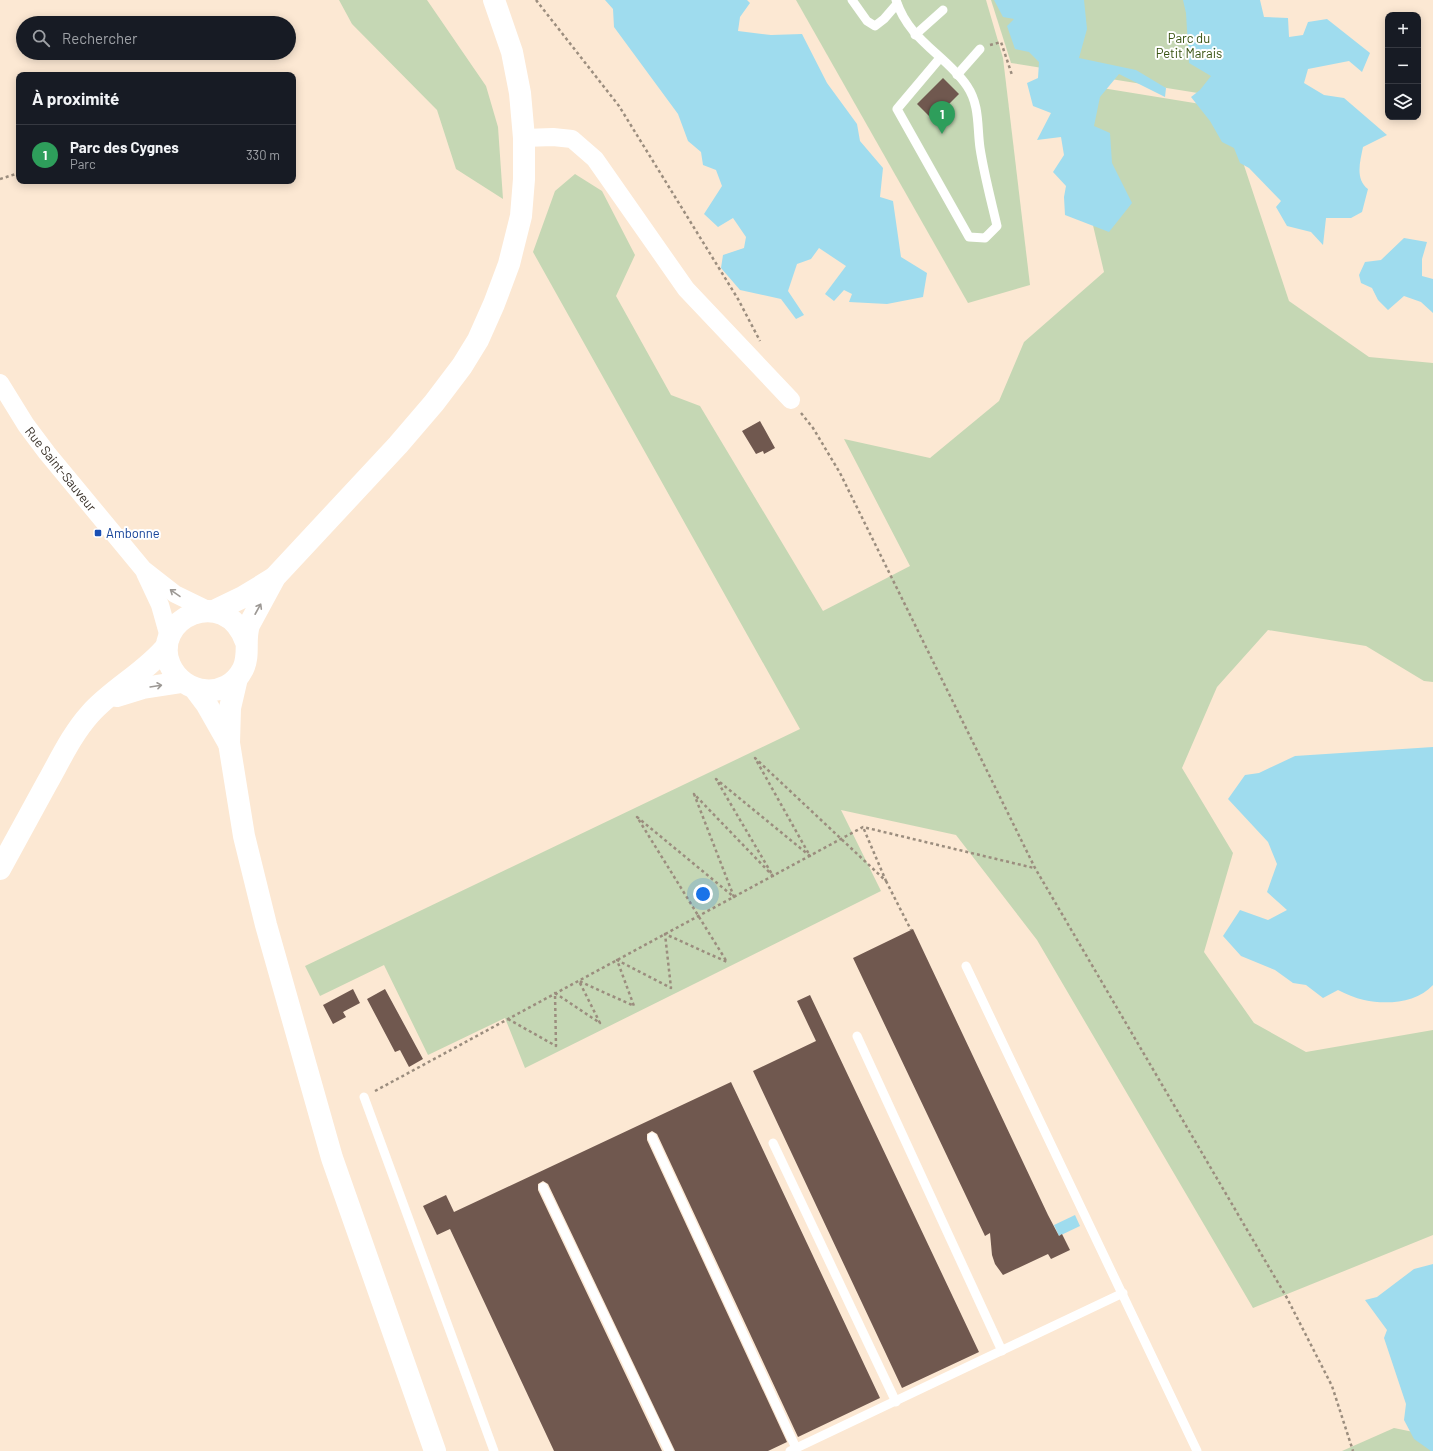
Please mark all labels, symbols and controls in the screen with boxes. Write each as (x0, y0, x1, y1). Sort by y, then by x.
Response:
map controls (1385, 12, 1421, 120)
button: + (1385, 12, 1421, 48)
search box (16, 16, 296, 60)
icon: search (30, 27, 52, 49)
text: Rechercher (62, 29, 138, 47)
park label: Parc du Petit Marais (1156, 30, 1222, 61)
button: − (1385, 48, 1421, 84)
button: layers (1385, 84, 1421, 120)
text: À proximité (32, 88, 119, 108)
pin: 1 (929, 101, 955, 134)
text: Parc des Cygnes (70, 138, 179, 156)
text: 1 (43, 147, 47, 163)
text: 330 m (246, 147, 280, 163)
text: Parc (70, 156, 96, 172)
street label: Rue Saint-Sauveur (22, 423, 100, 515)
place label: Ambonne (106, 525, 160, 541)
marker: Ambonne (93, 528, 103, 538)
one-way arrow (170, 589, 181, 597)
one-way arrow (254, 603, 262, 615)
one-way arrow (149, 681, 162, 689)
your location (693, 884, 713, 904)

